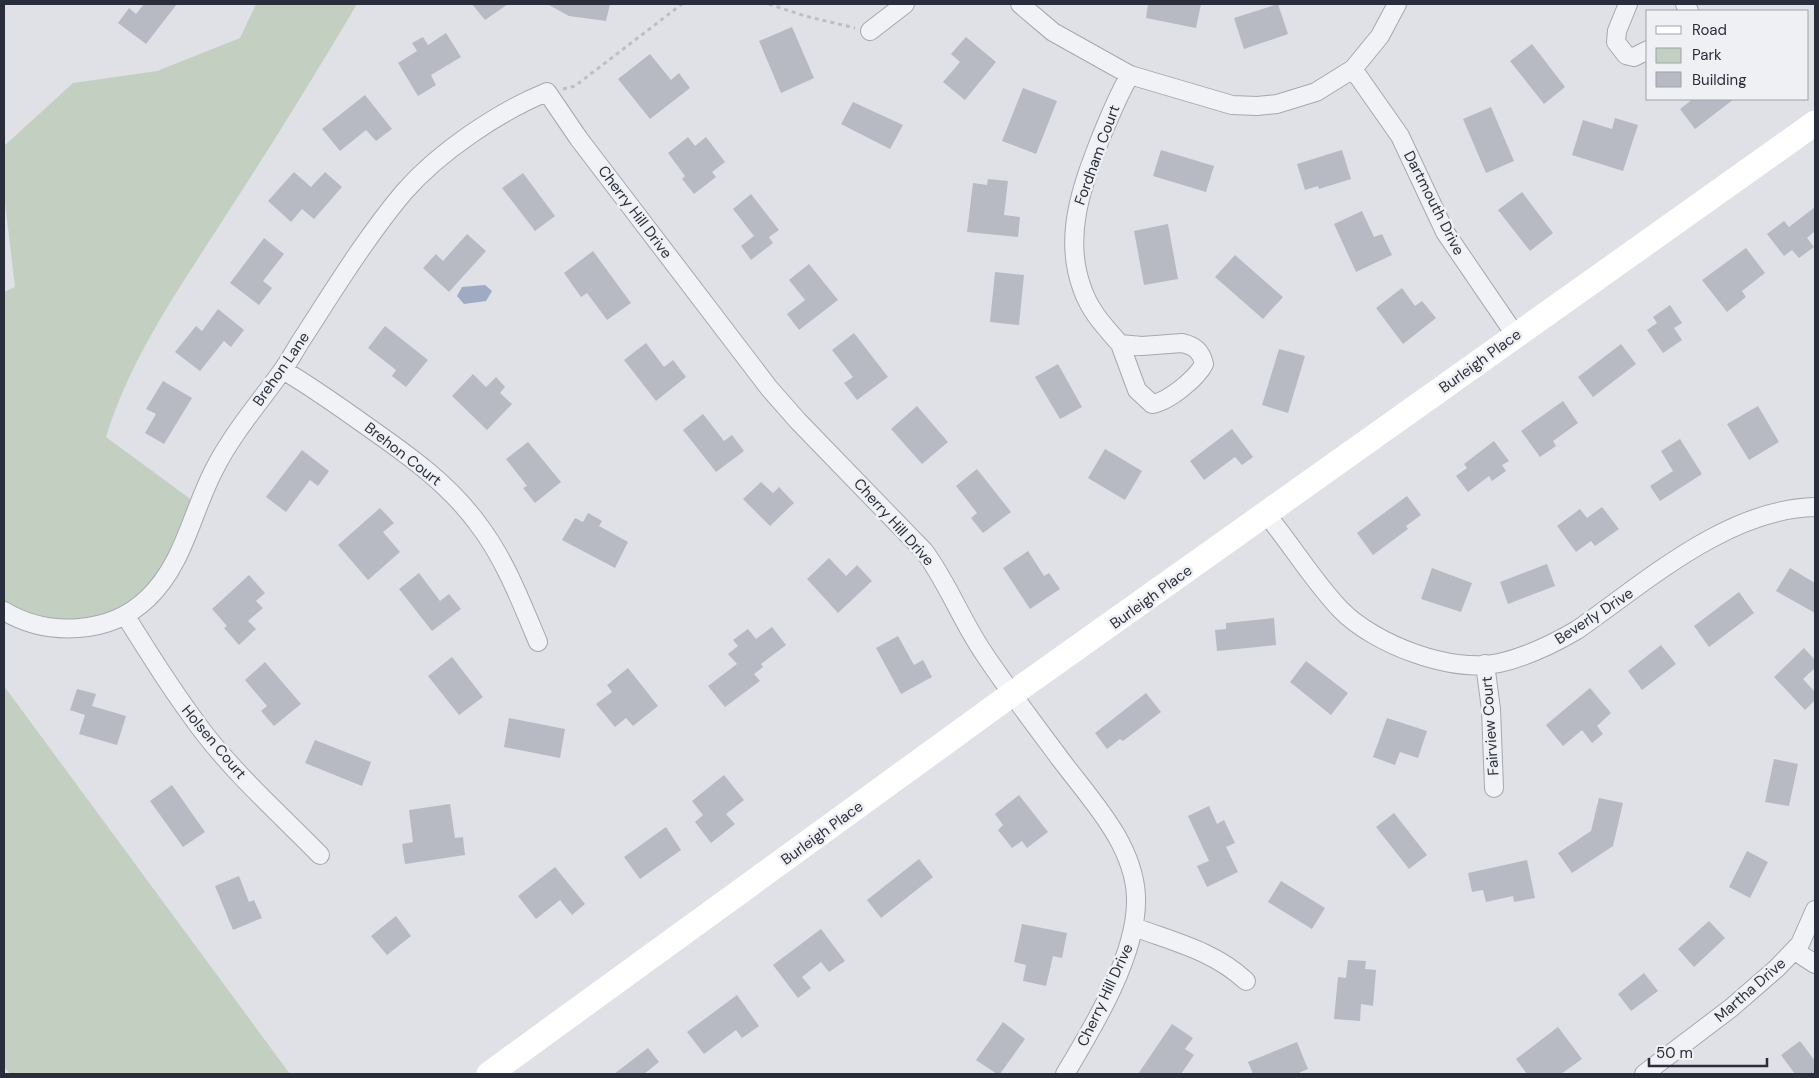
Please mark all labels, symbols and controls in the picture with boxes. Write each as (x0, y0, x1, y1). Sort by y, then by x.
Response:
legend (1646, 10, 1809, 100)
text: Road (1692, 20, 1727, 40)
text: Park (1692, 45, 1722, 65)
text: Building (1692, 70, 1747, 90)
street label: Fordham Court (1070, 102, 1124, 208)
street label: Dartmouth Drive (1399, 147, 1469, 259)
street label: Cherry Hill Drive (594, 162, 676, 262)
street label: Burleigh Place (1435, 324, 1525, 398)
street label: Brehon Lane (248, 328, 314, 410)
street label: Brehon Court (360, 418, 446, 490)
street label: Cherry Hill Drive (849, 474, 939, 570)
street label: Burleigh Place (1106, 560, 1196, 634)
street label: Beverly Drive (1551, 583, 1637, 649)
street label: Fairview Court (1477, 675, 1503, 776)
street label: Holsen Court (177, 701, 251, 783)
street label: Burleigh Place (777, 796, 867, 870)
street label: Cherry Hill Drive (1072, 940, 1138, 1050)
street label: Martha Drive (1710, 953, 1790, 1027)
scale bar (1649, 1036, 1766, 1068)
text: 50 m (1656, 1043, 1693, 1063)

